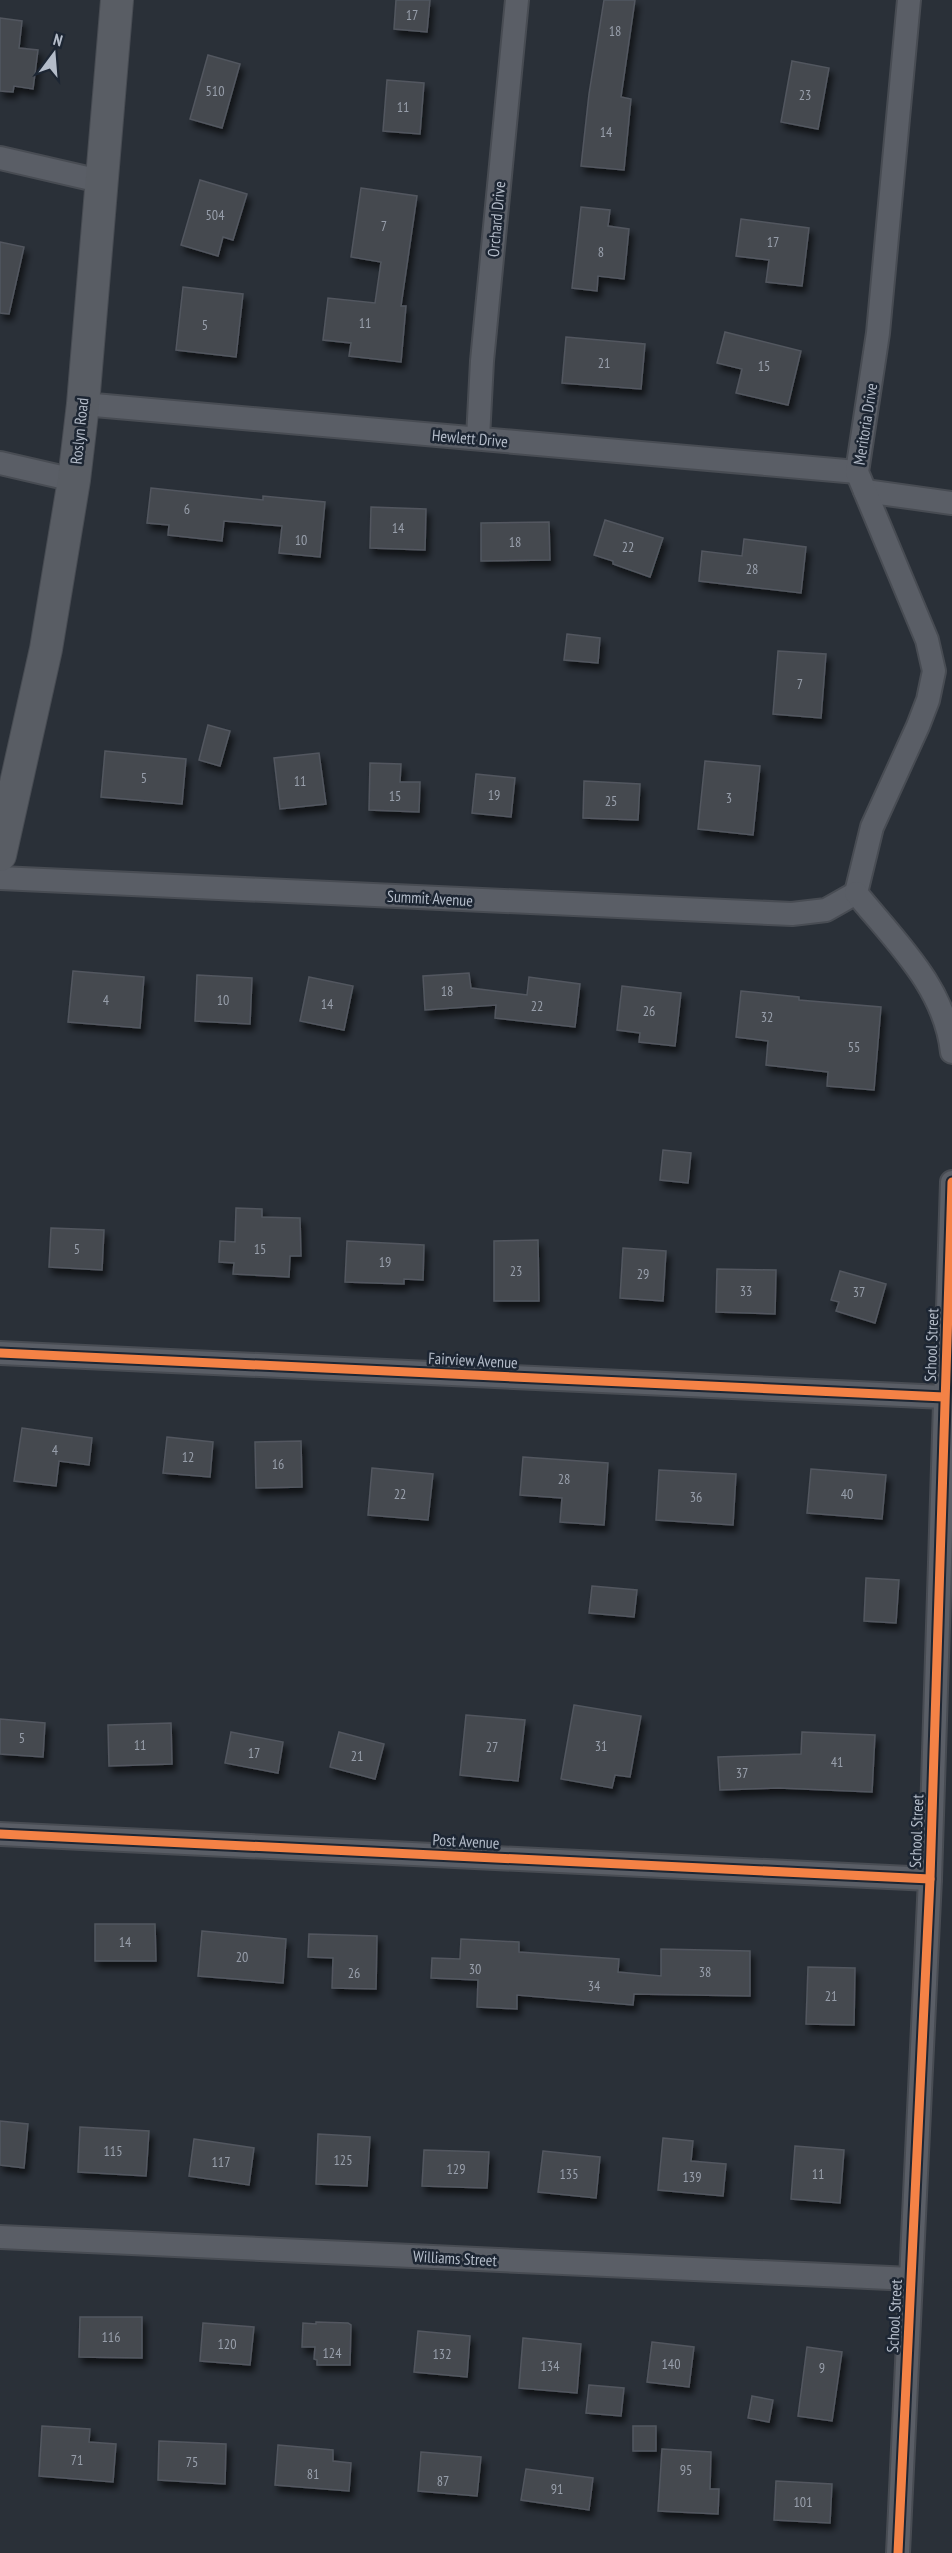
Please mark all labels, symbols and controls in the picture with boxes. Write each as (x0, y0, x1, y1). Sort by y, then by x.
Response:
house number: 17 (406, 6, 418, 24)
house number: 18 (609, 22, 621, 40)
north arrow (24, 24, 84, 84)
text: N (51, 29, 65, 50)
house number: 510 (206, 82, 224, 100)
house number: 23 (799, 86, 811, 104)
house number: 11 (397, 98, 409, 116)
house number: 14 (600, 123, 613, 141)
street label: Orchard Drive (483, 180, 509, 258)
house number: 504 (206, 206, 225, 224)
house number: 7 (381, 217, 387, 235)
house number: 17 (767, 233, 779, 251)
house number: 8 (598, 243, 604, 261)
house number: 11 (359, 314, 371, 332)
house number: 5 (202, 316, 208, 334)
house number: 21 (598, 354, 610, 372)
house number: 15 (758, 357, 770, 375)
street label: Meritoria Drive (849, 382, 881, 466)
street label: Roslyn Road (66, 397, 92, 465)
street label: Hewlett Drive (431, 425, 509, 451)
house number: 6 (184, 500, 190, 518)
house number: 14 (392, 519, 405, 537)
house number: 10 (295, 531, 307, 549)
house number: 18 (509, 533, 521, 551)
house number: 22 (622, 538, 634, 556)
house number: 28 (746, 560, 758, 578)
house number: 7 (797, 675, 803, 693)
house number: 5 (141, 769, 147, 787)
house number: 11 (294, 772, 306, 790)
house number: 19 (488, 786, 500, 804)
house number: 15 (389, 787, 401, 805)
house number: 3 (726, 789, 732, 807)
house number: 25 (605, 792, 617, 810)
street label: Summit Avenue (387, 886, 473, 910)
house number: 18 (441, 982, 453, 1000)
house number: 4 (103, 991, 110, 1009)
house number: 10 (217, 991, 229, 1009)
house number: 14 (321, 995, 334, 1013)
house number: 22 (531, 997, 543, 1015)
house number: 26 (643, 1002, 655, 1020)
house number: 32 (761, 1008, 773, 1026)
house number: 55 (848, 1038, 860, 1056)
house number: 5 (74, 1240, 80, 1258)
house number: 15 (254, 1240, 266, 1258)
house number: 19 (379, 1253, 391, 1271)
house number: 23 (510, 1262, 522, 1280)
house number: 29 (637, 1265, 649, 1283)
house number: 33 (740, 1282, 752, 1300)
house number: 37 (853, 1283, 865, 1301)
street label: School Street (920, 1307, 942, 1382)
street label: Fairview Avenue (428, 1348, 518, 1372)
house number: 4 (52, 1441, 59, 1459)
house number: 12 (182, 1448, 194, 1466)
house number: 16 (272, 1455, 284, 1473)
house number: 28 (558, 1470, 570, 1488)
house number: 22 (394, 1485, 406, 1503)
house number: 40 (841, 1485, 853, 1503)
house number: 36 (690, 1488, 702, 1506)
house number: 5 (19, 1729, 25, 1747)
house number: 11 (134, 1736, 146, 1754)
house number: 31 (595, 1737, 607, 1755)
house number: 27 (486, 1738, 498, 1756)
house number: 17 (248, 1744, 260, 1762)
house number: 21 (351, 1747, 363, 1765)
house number: 41 (831, 1753, 843, 1771)
house number: 37 (736, 1764, 748, 1782)
street label: School Street (905, 1793, 927, 1868)
street label: Post Avenue (432, 1829, 500, 1853)
house number: 14 (119, 1933, 132, 1951)
house number: 20 (236, 1948, 248, 1966)
house number: 30 (469, 1960, 481, 1978)
house number: 38 (699, 1963, 711, 1981)
house number: 26 (348, 1964, 360, 1982)
house number: 34 (588, 1977, 601, 1995)
house number: 21 (825, 1987, 837, 2005)
house number: 115 (104, 2142, 122, 2160)
house number: 125 (334, 2151, 352, 2169)
house number: 117 (212, 2153, 230, 2171)
house number: 129 (447, 2160, 465, 2178)
house number: 135 (560, 2165, 578, 2183)
house number: 11 (812, 2165, 824, 2183)
house number: 139 (683, 2168, 701, 2186)
street label: Williams Street (413, 2246, 498, 2270)
street label: School Street (882, 2278, 906, 2353)
house number: 116 (102, 2328, 120, 2346)
house number: 120 (218, 2335, 236, 2353)
house number: 124 (323, 2344, 342, 2362)
house number: 132 (433, 2345, 451, 2363)
house number: 140 (662, 2355, 680, 2373)
house number: 134 (541, 2357, 560, 2375)
house number: 9 (819, 2359, 825, 2377)
house number: 71 (71, 2451, 83, 2469)
house number: 75 (186, 2453, 198, 2471)
house number: 95 (680, 2461, 692, 2479)
house number: 81 (307, 2465, 319, 2483)
house number: 87 (437, 2472, 449, 2490)
house number: 91 (551, 2480, 563, 2498)
house number: 101 (794, 2493, 812, 2511)

